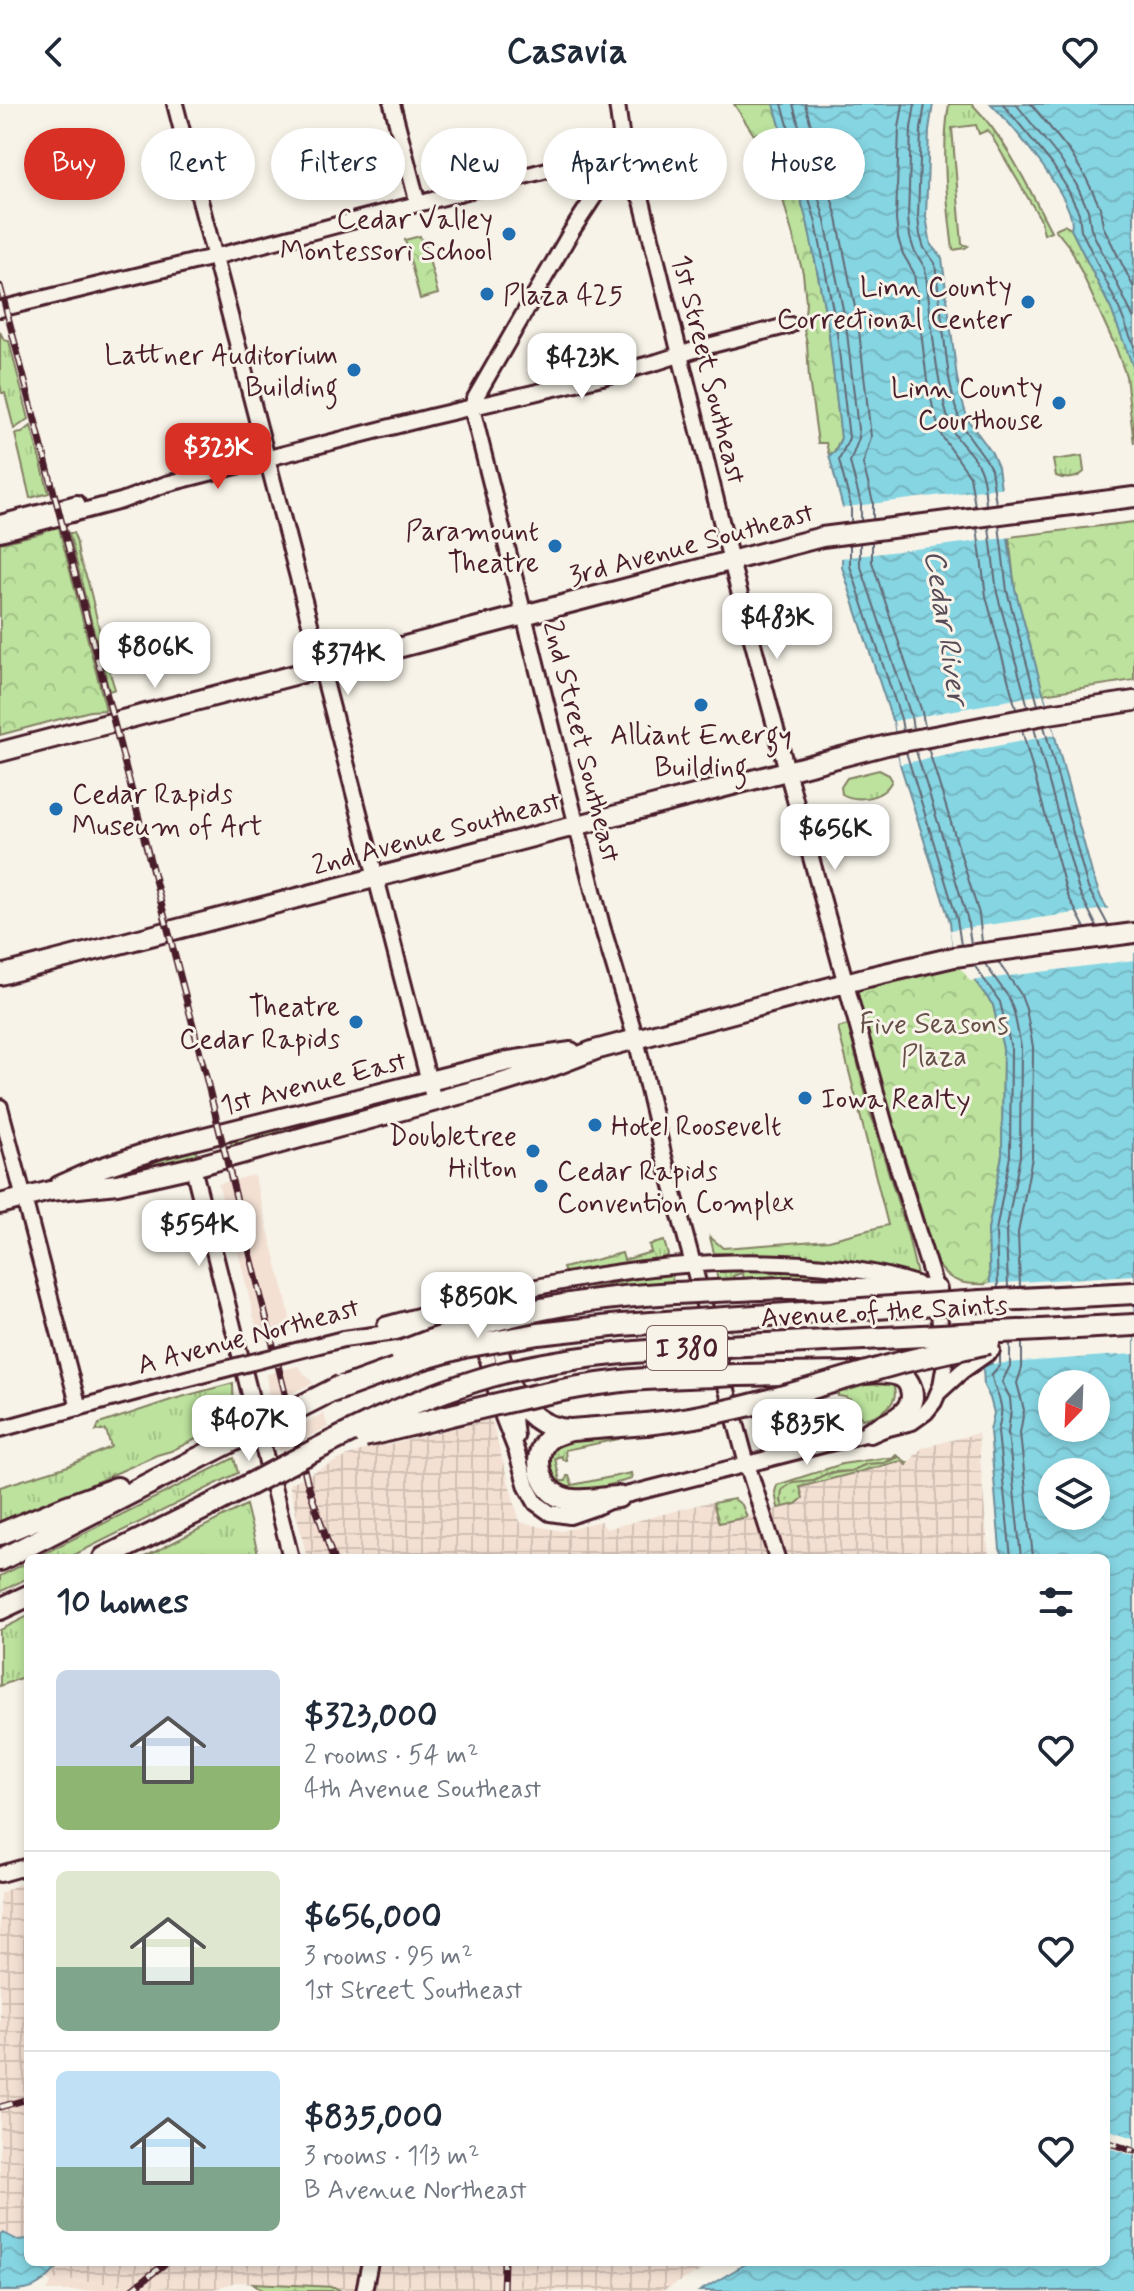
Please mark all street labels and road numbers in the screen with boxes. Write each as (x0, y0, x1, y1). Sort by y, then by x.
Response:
street label: 1st Street Southeast (661, 251, 754, 489)
street label: 3rd Avenue Southeast (565, 495, 819, 596)
street label: 2nd Street Southeast (533, 617, 629, 867)
street label: 2nd Avenue Southeast (308, 783, 566, 885)
street label: 1st Avenue East (217, 1043, 411, 1125)
street label: Avenue of the Saints (760, 1288, 1009, 1337)
street label: A Avenue Northeast (134, 1290, 364, 1385)
road number: I 380 (647, 1326, 727, 1370)

